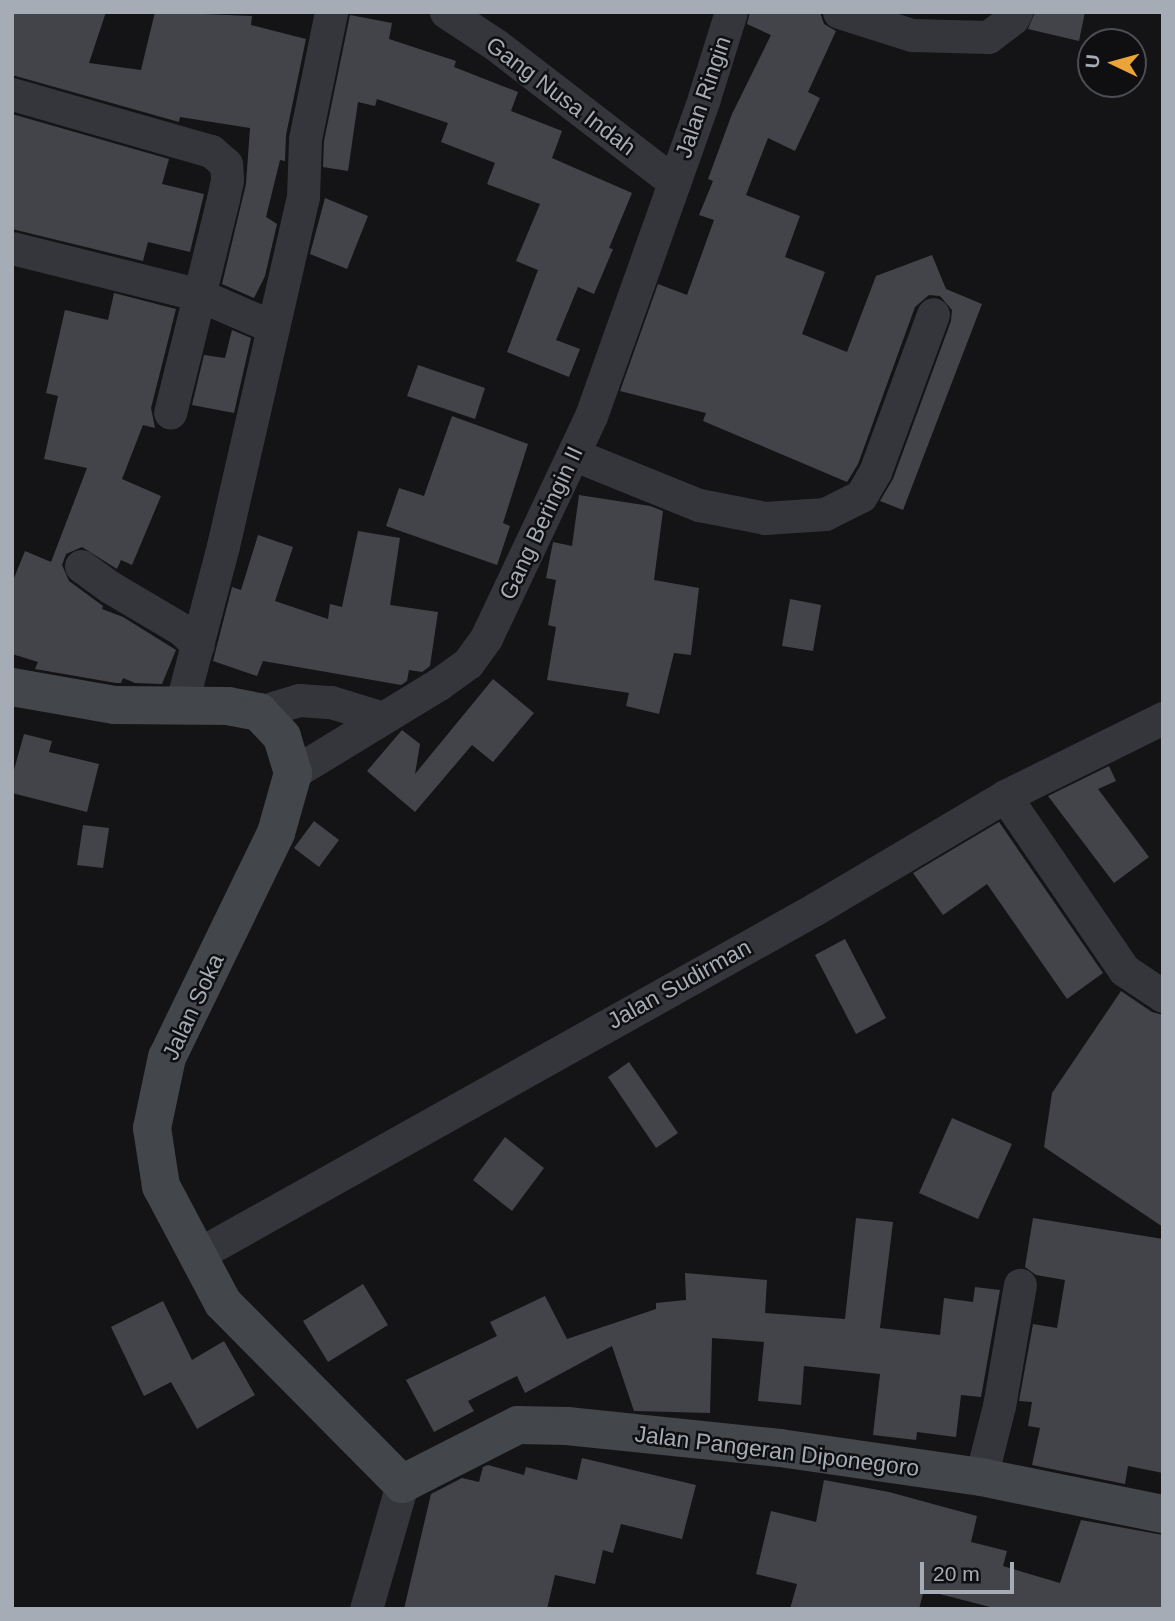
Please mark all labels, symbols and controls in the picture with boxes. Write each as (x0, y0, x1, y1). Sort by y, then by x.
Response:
north arrow (1077, 28, 1147, 98)
street label: Gang Nusa Indah (481, 31, 641, 161)
street label: Jalan Ringin (669, 33, 737, 161)
text: U (1082, 54, 1104, 69)
street label: Gang Beringin II (493, 442, 589, 604)
street label: Jalan Sudirman (602, 933, 756, 1035)
street label: Jalan Soka (156, 950, 230, 1064)
street label: Jalan Pangeran Diponegoro (633, 1420, 921, 1482)
scale bar (923, 1548, 1018, 1592)
text: 20 m (933, 1562, 980, 1585)

